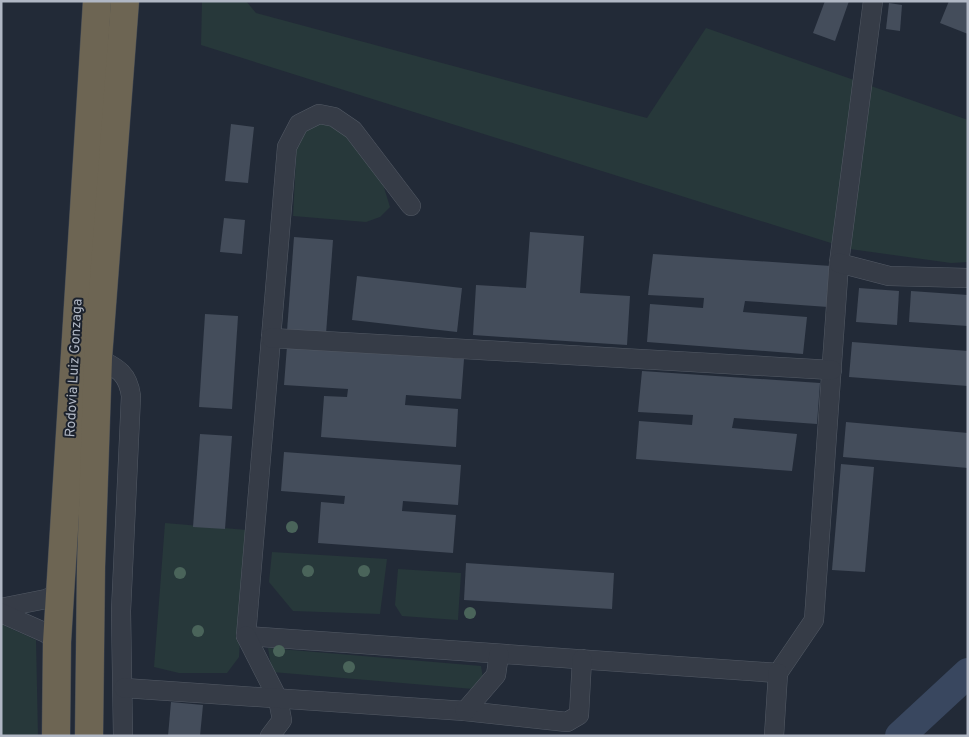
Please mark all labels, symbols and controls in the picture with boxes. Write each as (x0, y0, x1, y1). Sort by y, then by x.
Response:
street label: Rodovia Luiz Gonzaga (62, 298, 87, 438)

